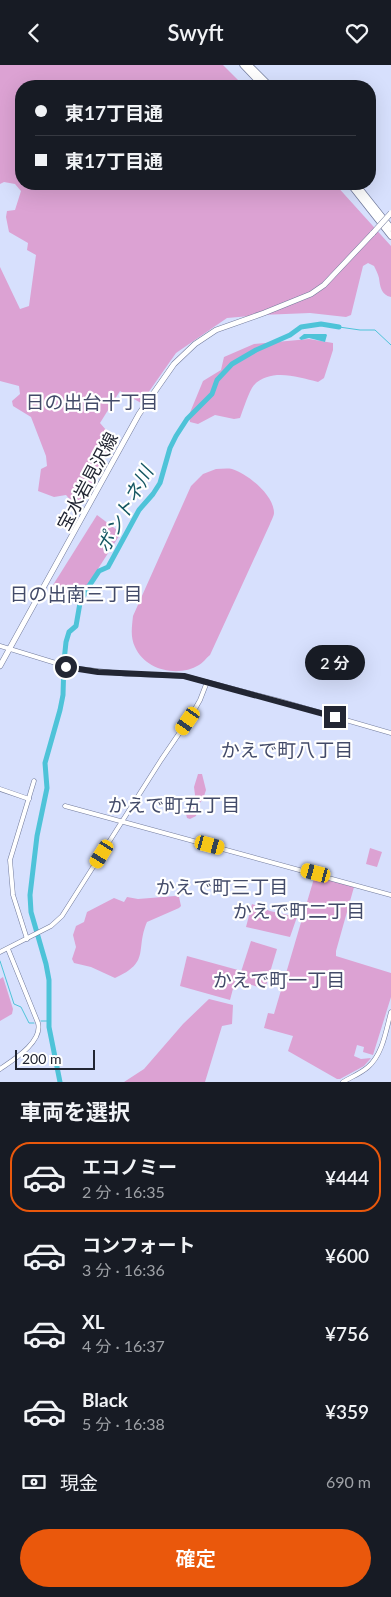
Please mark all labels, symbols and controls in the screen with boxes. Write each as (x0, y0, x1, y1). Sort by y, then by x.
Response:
icon: back (20, 19, 48, 47)
text: Swyft (168, 19, 223, 46)
icon: heart (343, 19, 371, 47)
text: 東17丁目通 (65, 101, 163, 124)
text: 東17丁目通 (65, 149, 163, 172)
district label: 日の出台十丁目 (25, 390, 159, 413)
street label: 宝水岩見沢線 (52, 428, 122, 534)
water label: ポントネ川 (91, 460, 158, 556)
district label: 日の出南三丁目 (9, 582, 143, 605)
callout: 2 分 (305, 645, 365, 679)
text: 2 分 (320, 653, 350, 672)
route start (55, 656, 77, 678)
car (173, 704, 202, 738)
route end (324, 706, 346, 728)
district label: かえで町八丁目 (221, 738, 353, 761)
district label: かえで町五丁目 (108, 793, 240, 816)
car (193, 834, 226, 856)
car (87, 837, 116, 871)
car (299, 862, 332, 884)
district label: かえで町三丁目 (156, 875, 288, 898)
district label: かえで町二丁目 (233, 899, 365, 922)
district label: かえで町一丁目 (213, 968, 345, 991)
scale bar (15, 1047, 95, 1070)
text: 200 m (22, 1050, 61, 1067)
text: 車両を選択 (20, 1098, 130, 1125)
icon: car (22, 1155, 67, 1200)
text: エコノミー (82, 1155, 177, 1178)
text: ¥444 (325, 1166, 369, 1189)
text: 2 分 · 16:35 (82, 1182, 165, 1201)
icon: car (22, 1233, 67, 1278)
text: コンフォート (82, 1233, 195, 1256)
text: ¥600 (325, 1244, 369, 1267)
text: 3 分 · 16:36 (82, 1260, 165, 1279)
text: XL (82, 1310, 105, 1333)
icon: car (22, 1311, 67, 1356)
text: ¥756 (325, 1322, 369, 1345)
text: 4 分 · 16:37 (82, 1336, 165, 1355)
text: Black (82, 1388, 128, 1411)
icon: car (22, 1389, 67, 1434)
text: ¥359 (325, 1400, 369, 1423)
text: 5 分 · 16:38 (82, 1414, 165, 1433)
icon: cash (20, 1468, 48, 1496)
text: 現金 (60, 1471, 98, 1494)
text: 690 m (326, 1472, 371, 1491)
button: 確定 (20, 1529, 371, 1587)

